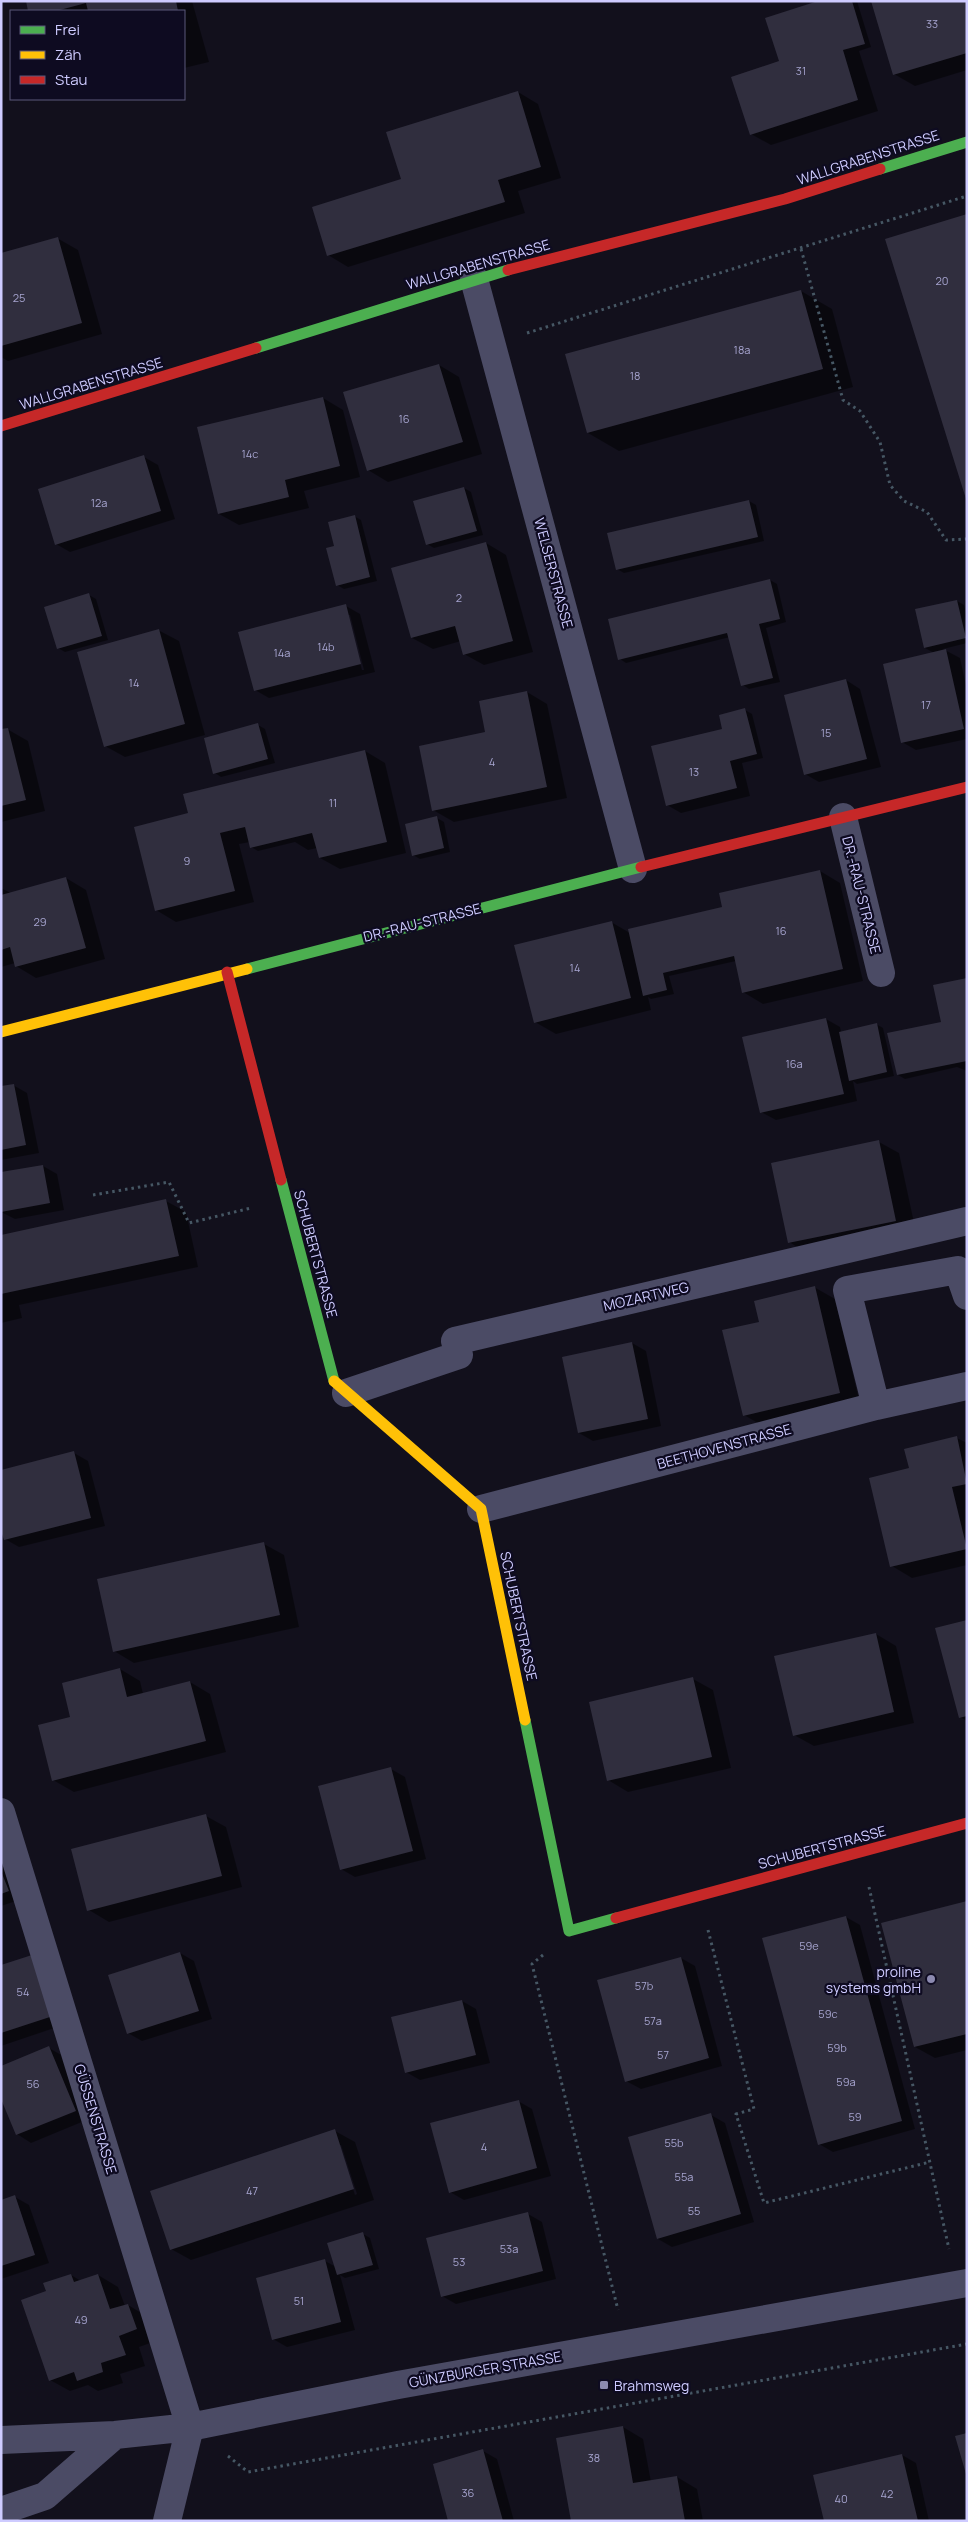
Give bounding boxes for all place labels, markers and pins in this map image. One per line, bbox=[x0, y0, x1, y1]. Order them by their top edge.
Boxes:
place label: proline systems gmbH bbox=[826, 1962, 921, 1997]
marker: proline systems gmbH bbox=[925, 1973, 937, 1985]
place label: Brahmsweg bbox=[614, 2376, 689, 2395]
marker: Brahmsweg bbox=[598, 2379, 610, 2391]

